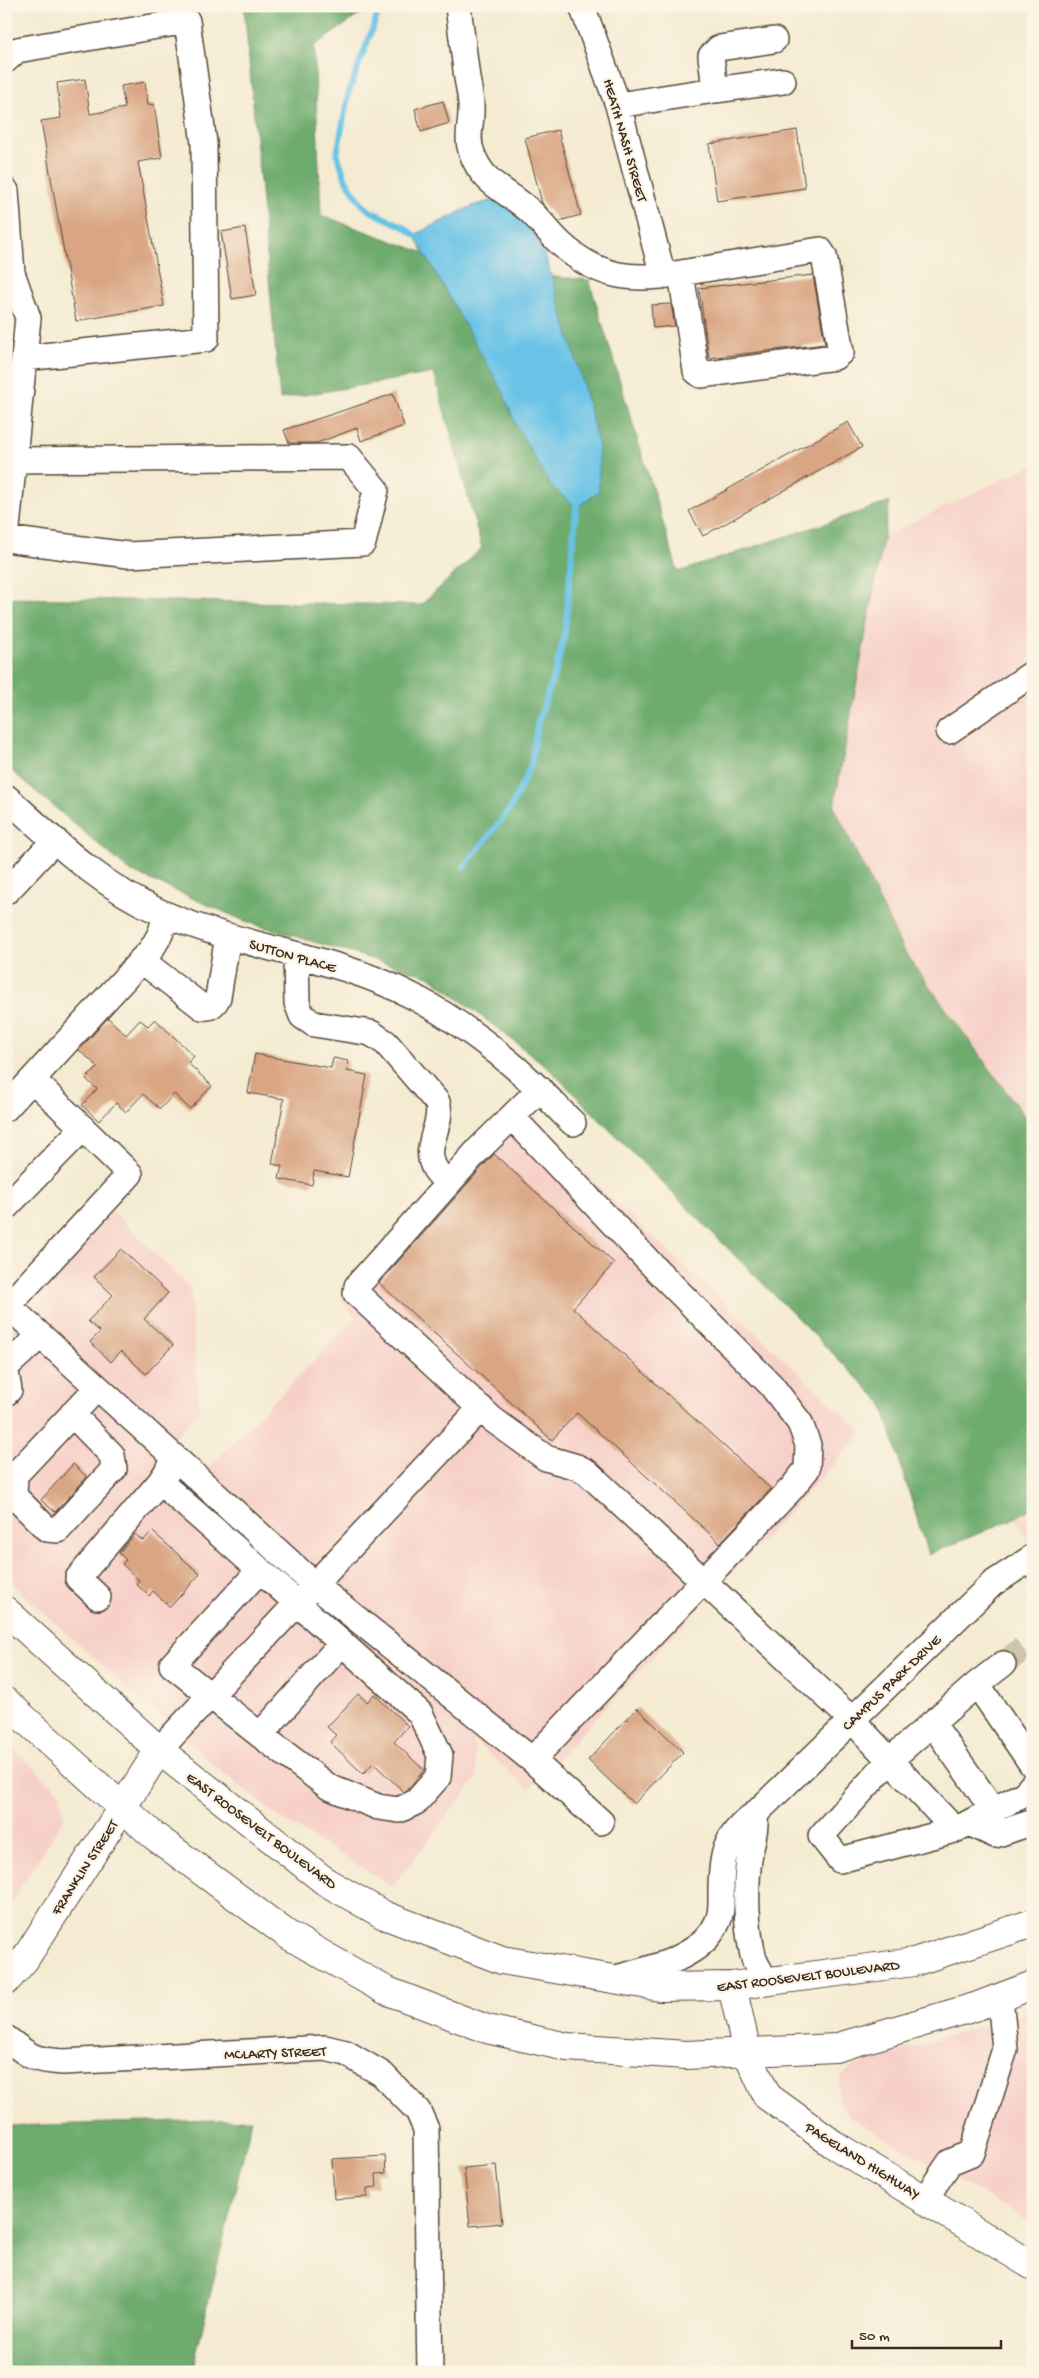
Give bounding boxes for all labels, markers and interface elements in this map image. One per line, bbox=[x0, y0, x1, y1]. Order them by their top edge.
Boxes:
street label: HEATH NASH STREET bbox=[598, 77, 651, 205]
street label: SUTTON PLACE bbox=[247, 936, 339, 978]
street label: CAMPUS PARK DRIVE bbox=[839, 1631, 946, 1735]
street label: EAST ROOSEVELT BOULEVARD bbox=[182, 1769, 340, 1894]
street label: FRANKLIN STREET bbox=[48, 1816, 124, 1920]
street label: EAST ROOSEVELT BOULEVARD bbox=[716, 1957, 901, 1997]
street label: MCLARTY STREET bbox=[224, 2043, 328, 2065]
street label: PAGELAND HIGHWAY bbox=[800, 2119, 923, 2204]
scale bar bbox=[852, 2318, 1000, 2350]
text: 50 m bbox=[859, 2328, 890, 2346]

